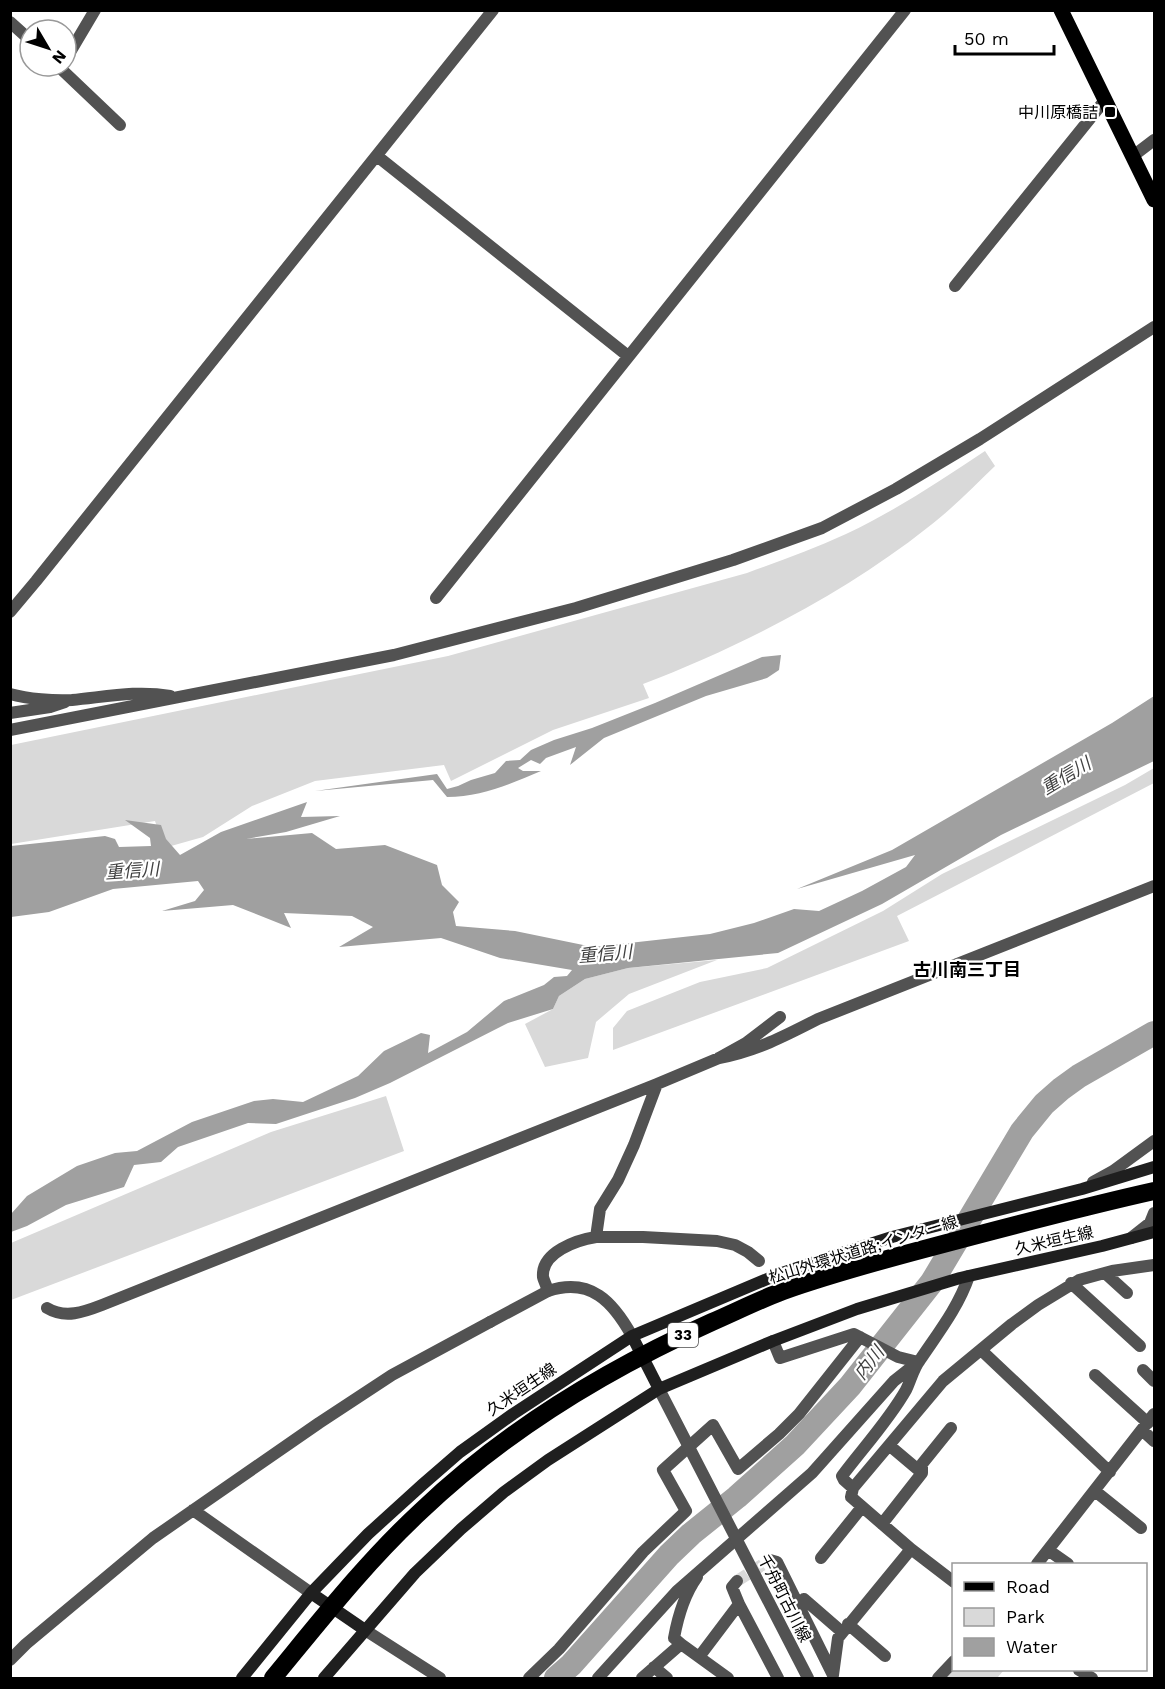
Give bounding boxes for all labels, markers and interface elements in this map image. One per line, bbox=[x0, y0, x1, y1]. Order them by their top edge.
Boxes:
north arrow bbox=[18, 18, 78, 78]
scale bar bbox=[955, 18, 1054, 56]
text: 50 m bbox=[964, 28, 1009, 49]
text: N bbox=[48, 47, 70, 68]
place label: 中川原橋詰 bbox=[1018, 103, 1098, 122]
marker: 中川原橋詰 bbox=[1103, 105, 1117, 119]
water label: 重信川 bbox=[1037, 752, 1096, 798]
water label: 重信川 bbox=[104, 858, 162, 883]
water label: 重信川 bbox=[577, 941, 635, 966]
district label: 古川南三丁目 bbox=[913, 959, 1021, 980]
street label: 松山外環状道路;インター線 bbox=[766, 1212, 960, 1287]
street label: 久米垣生線 bbox=[1013, 1222, 1095, 1259]
road number: 33 bbox=[668, 1323, 698, 1347]
water label: 内川 bbox=[849, 1340, 889, 1383]
street label: 久米垣生線 bbox=[483, 1359, 560, 1420]
street label: 千舟町古川線 bbox=[754, 1551, 815, 1645]
legend bbox=[952, 1563, 1147, 1671]
text: Road bbox=[1006, 1576, 1050, 1597]
text: Park bbox=[1006, 1606, 1045, 1627]
text: Water bbox=[1006, 1636, 1058, 1657]

